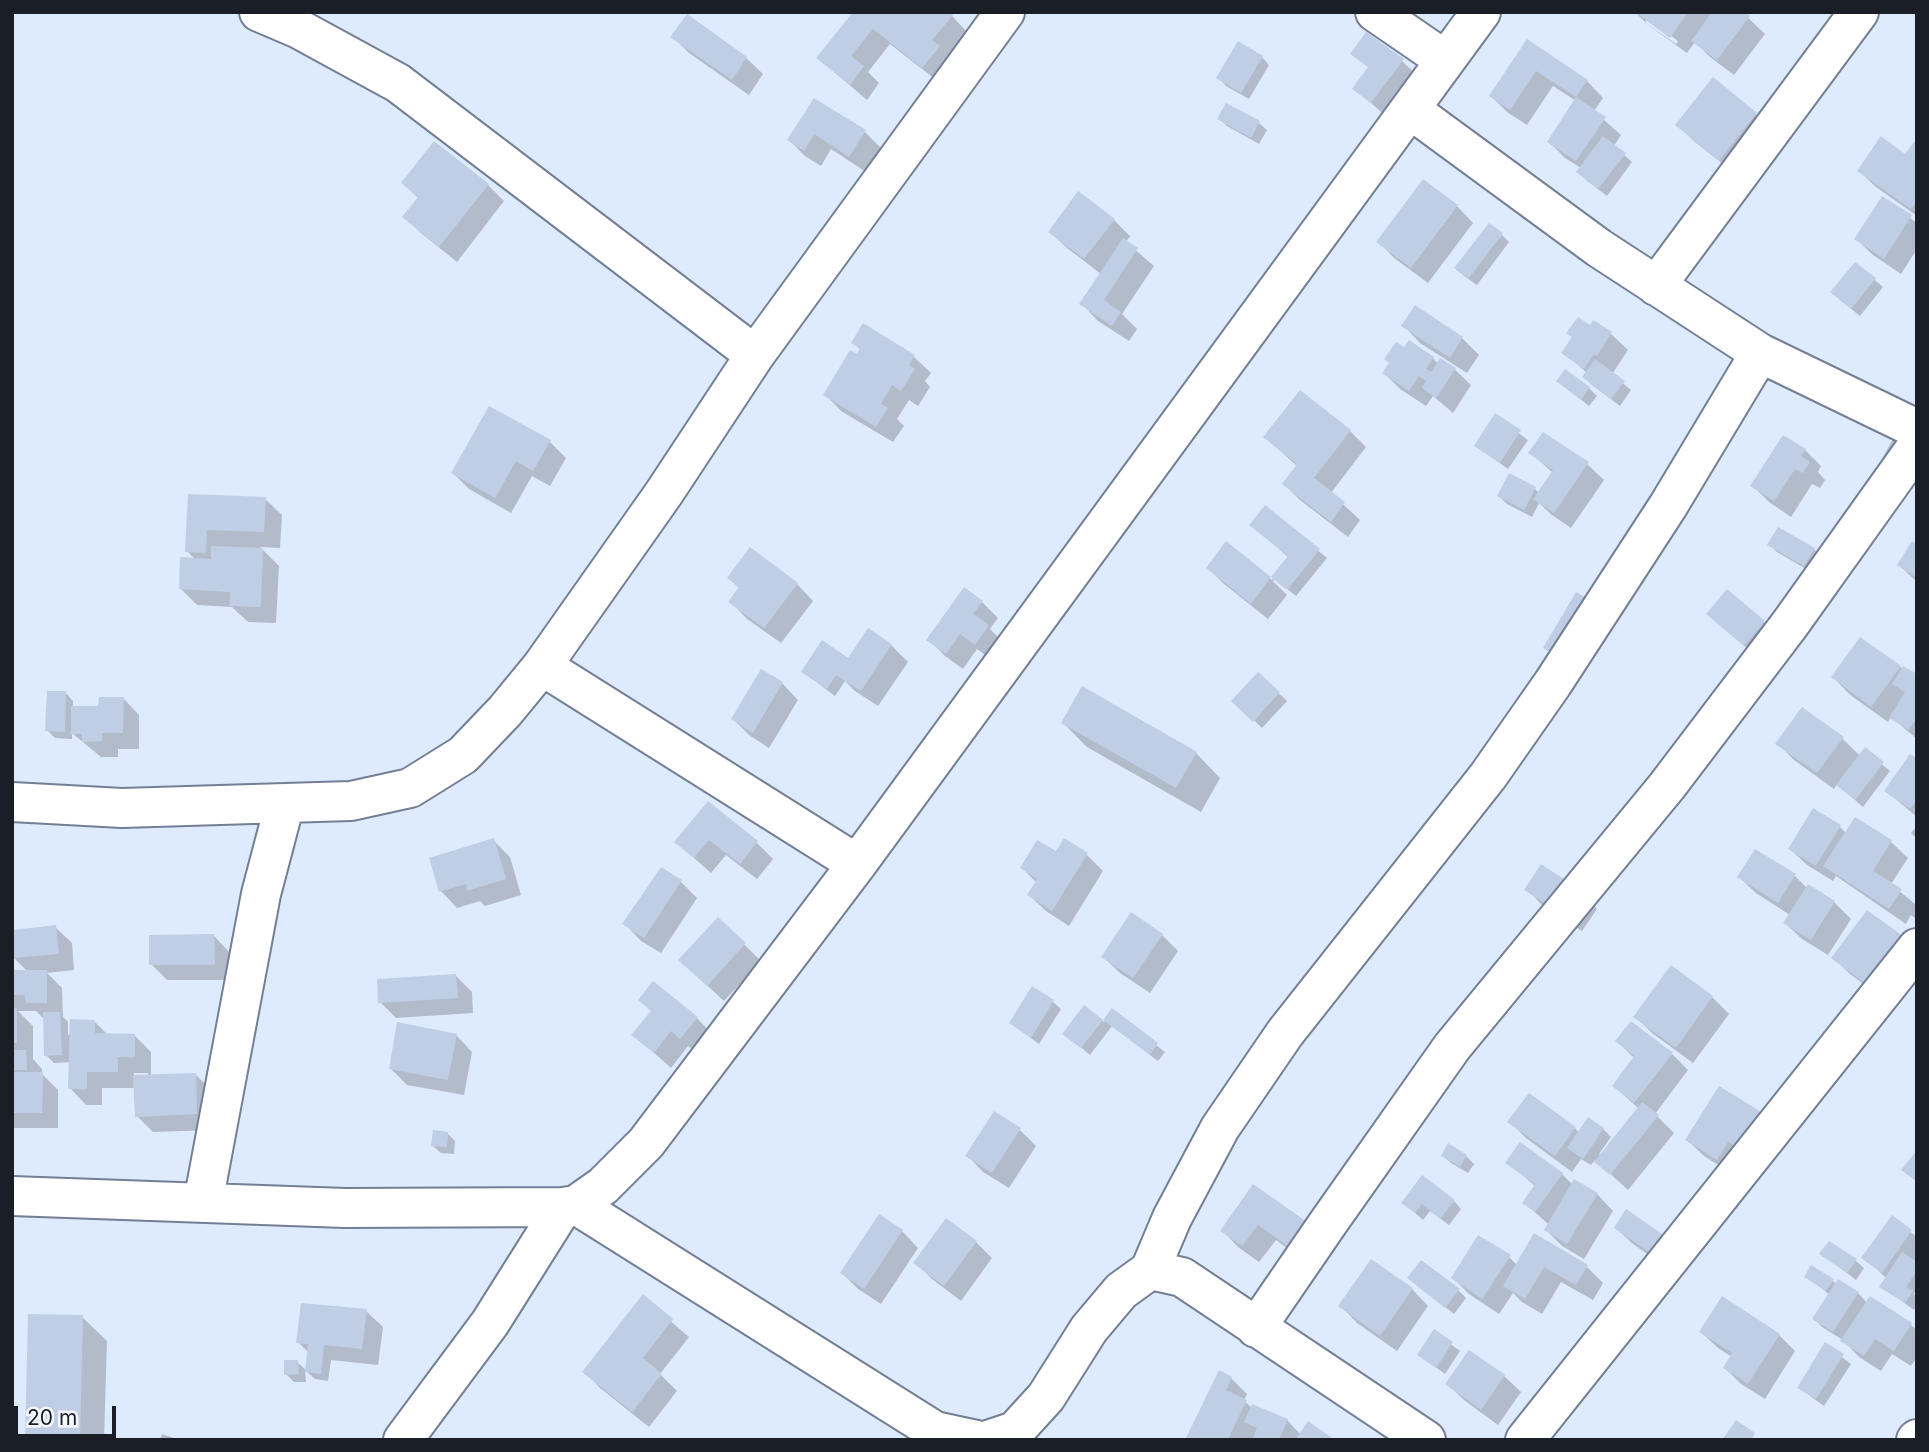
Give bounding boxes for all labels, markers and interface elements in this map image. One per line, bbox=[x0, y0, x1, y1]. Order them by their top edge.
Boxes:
scale bar bbox=[18, 1392, 119, 1436]
text: 20 m bbox=[27, 1405, 77, 1430]

